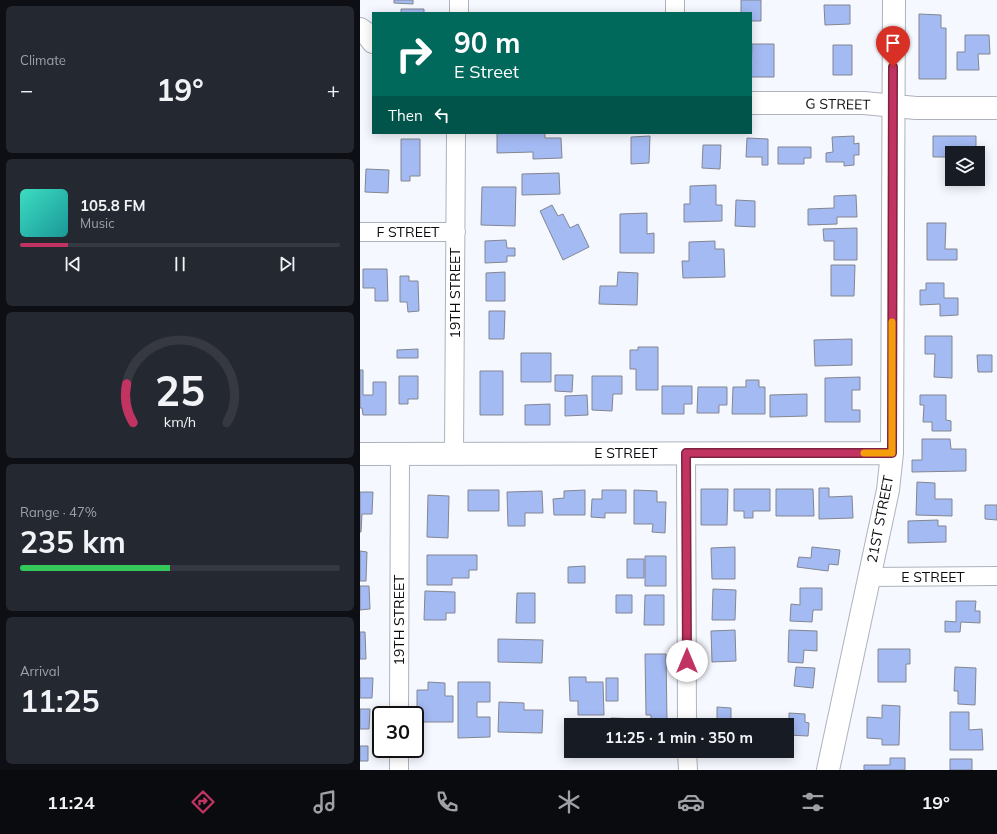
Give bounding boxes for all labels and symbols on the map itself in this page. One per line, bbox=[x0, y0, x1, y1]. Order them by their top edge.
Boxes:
pin bbox=[876, 26, 910, 67]
street label: G STREET bbox=[805, 94, 871, 114]
street label: F STREET bbox=[377, 223, 440, 241]
street label: 19TH STREET bbox=[446, 247, 464, 339]
street label: E STREET bbox=[594, 444, 658, 462]
street label: 21ST STREET bbox=[863, 473, 897, 564]
street label: E STREET bbox=[901, 568, 965, 586]
street label: 19TH STREET bbox=[390, 574, 408, 666]
position arrow bbox=[666, 640, 708, 682]
speed limit sign: 30 bbox=[372, 706, 424, 758]

